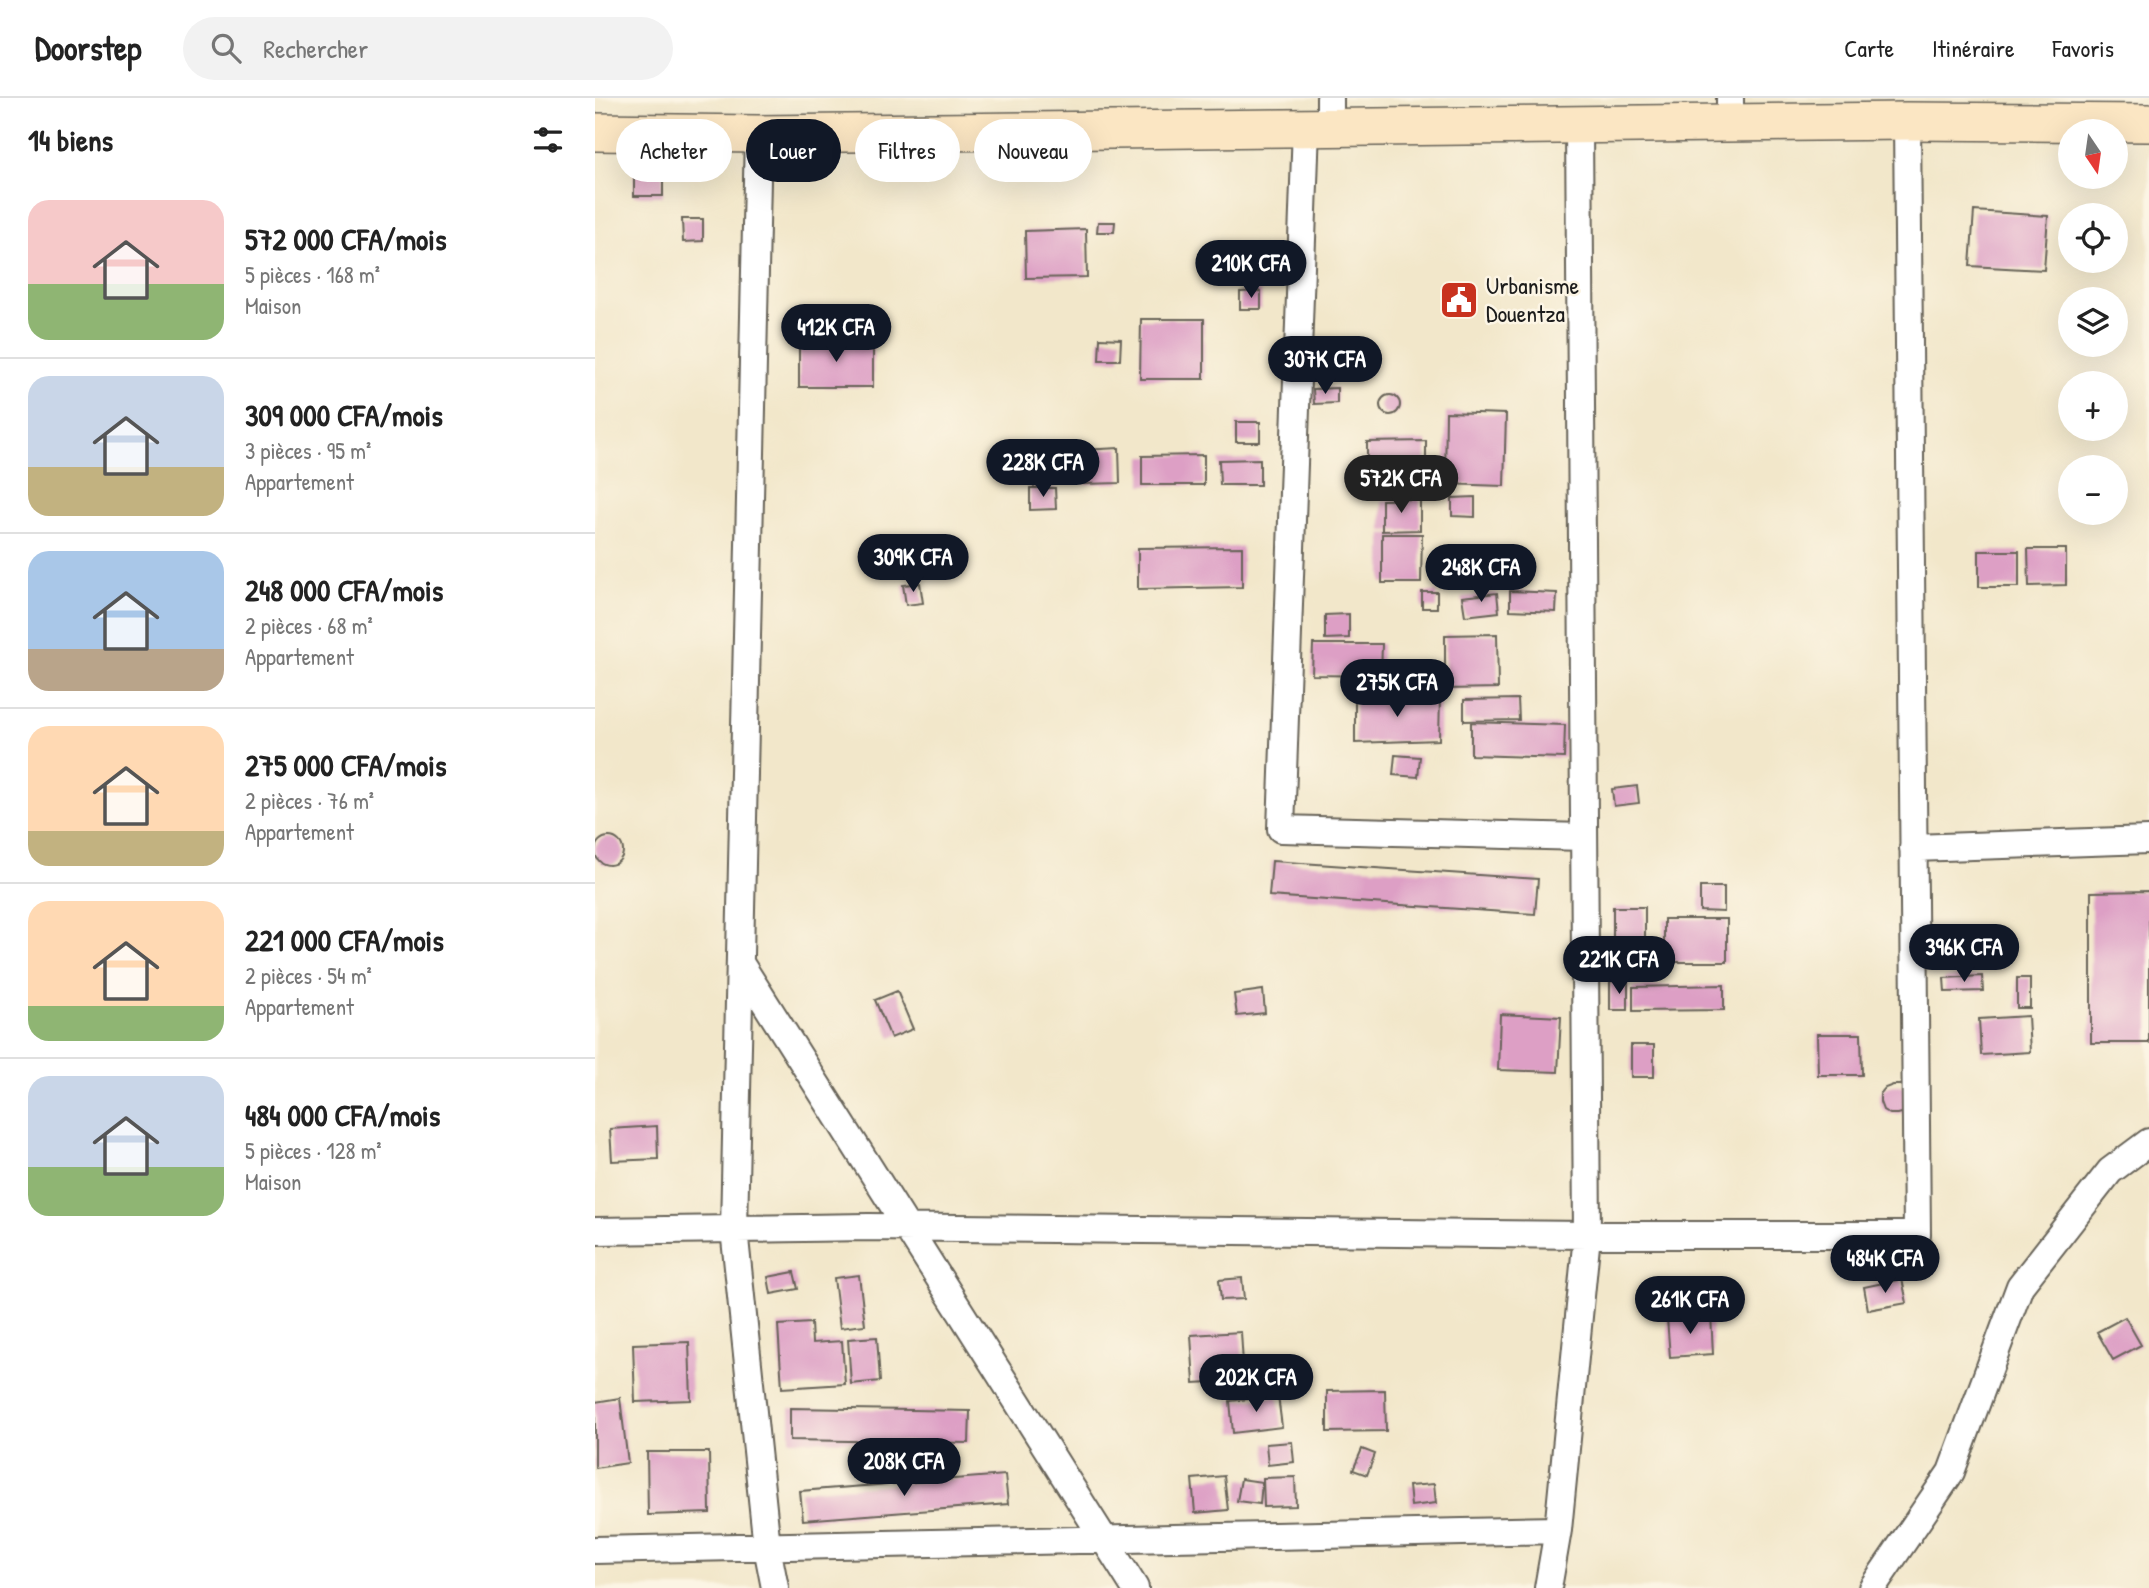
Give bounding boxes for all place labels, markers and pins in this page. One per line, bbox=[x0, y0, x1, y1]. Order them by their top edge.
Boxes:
pin: 210K CFA bbox=[1179, 240, 1323, 300]
place label: Urbanisme Douentza bbox=[1486, 269, 1580, 329]
public building icon: Urbanisme Douentza bbox=[1438, 279, 1480, 321]
pin: 412K CFA bbox=[764, 304, 908, 364]
pin: 307K CFA bbox=[1253, 336, 1397, 396]
pin: 228K CFA bbox=[971, 440, 1115, 499]
pin: 572K CFA bbox=[1329, 456, 1473, 515]
pin: 309K CFA bbox=[841, 534, 985, 594]
pin: 248K CFA bbox=[1409, 545, 1553, 604]
pin: 275K CFA bbox=[1325, 660, 1469, 719]
pin: 396K CFA bbox=[1892, 924, 2036, 984]
pin: 221K CFA bbox=[1547, 936, 1691, 996]
pin: 484K CFA bbox=[1813, 1236, 1957, 1295]
pin: 261K CFA bbox=[1618, 1276, 1762, 1336]
pin: 202K CFA bbox=[1184, 1354, 1328, 1414]
pin: 208K CFA bbox=[832, 1438, 976, 1498]

